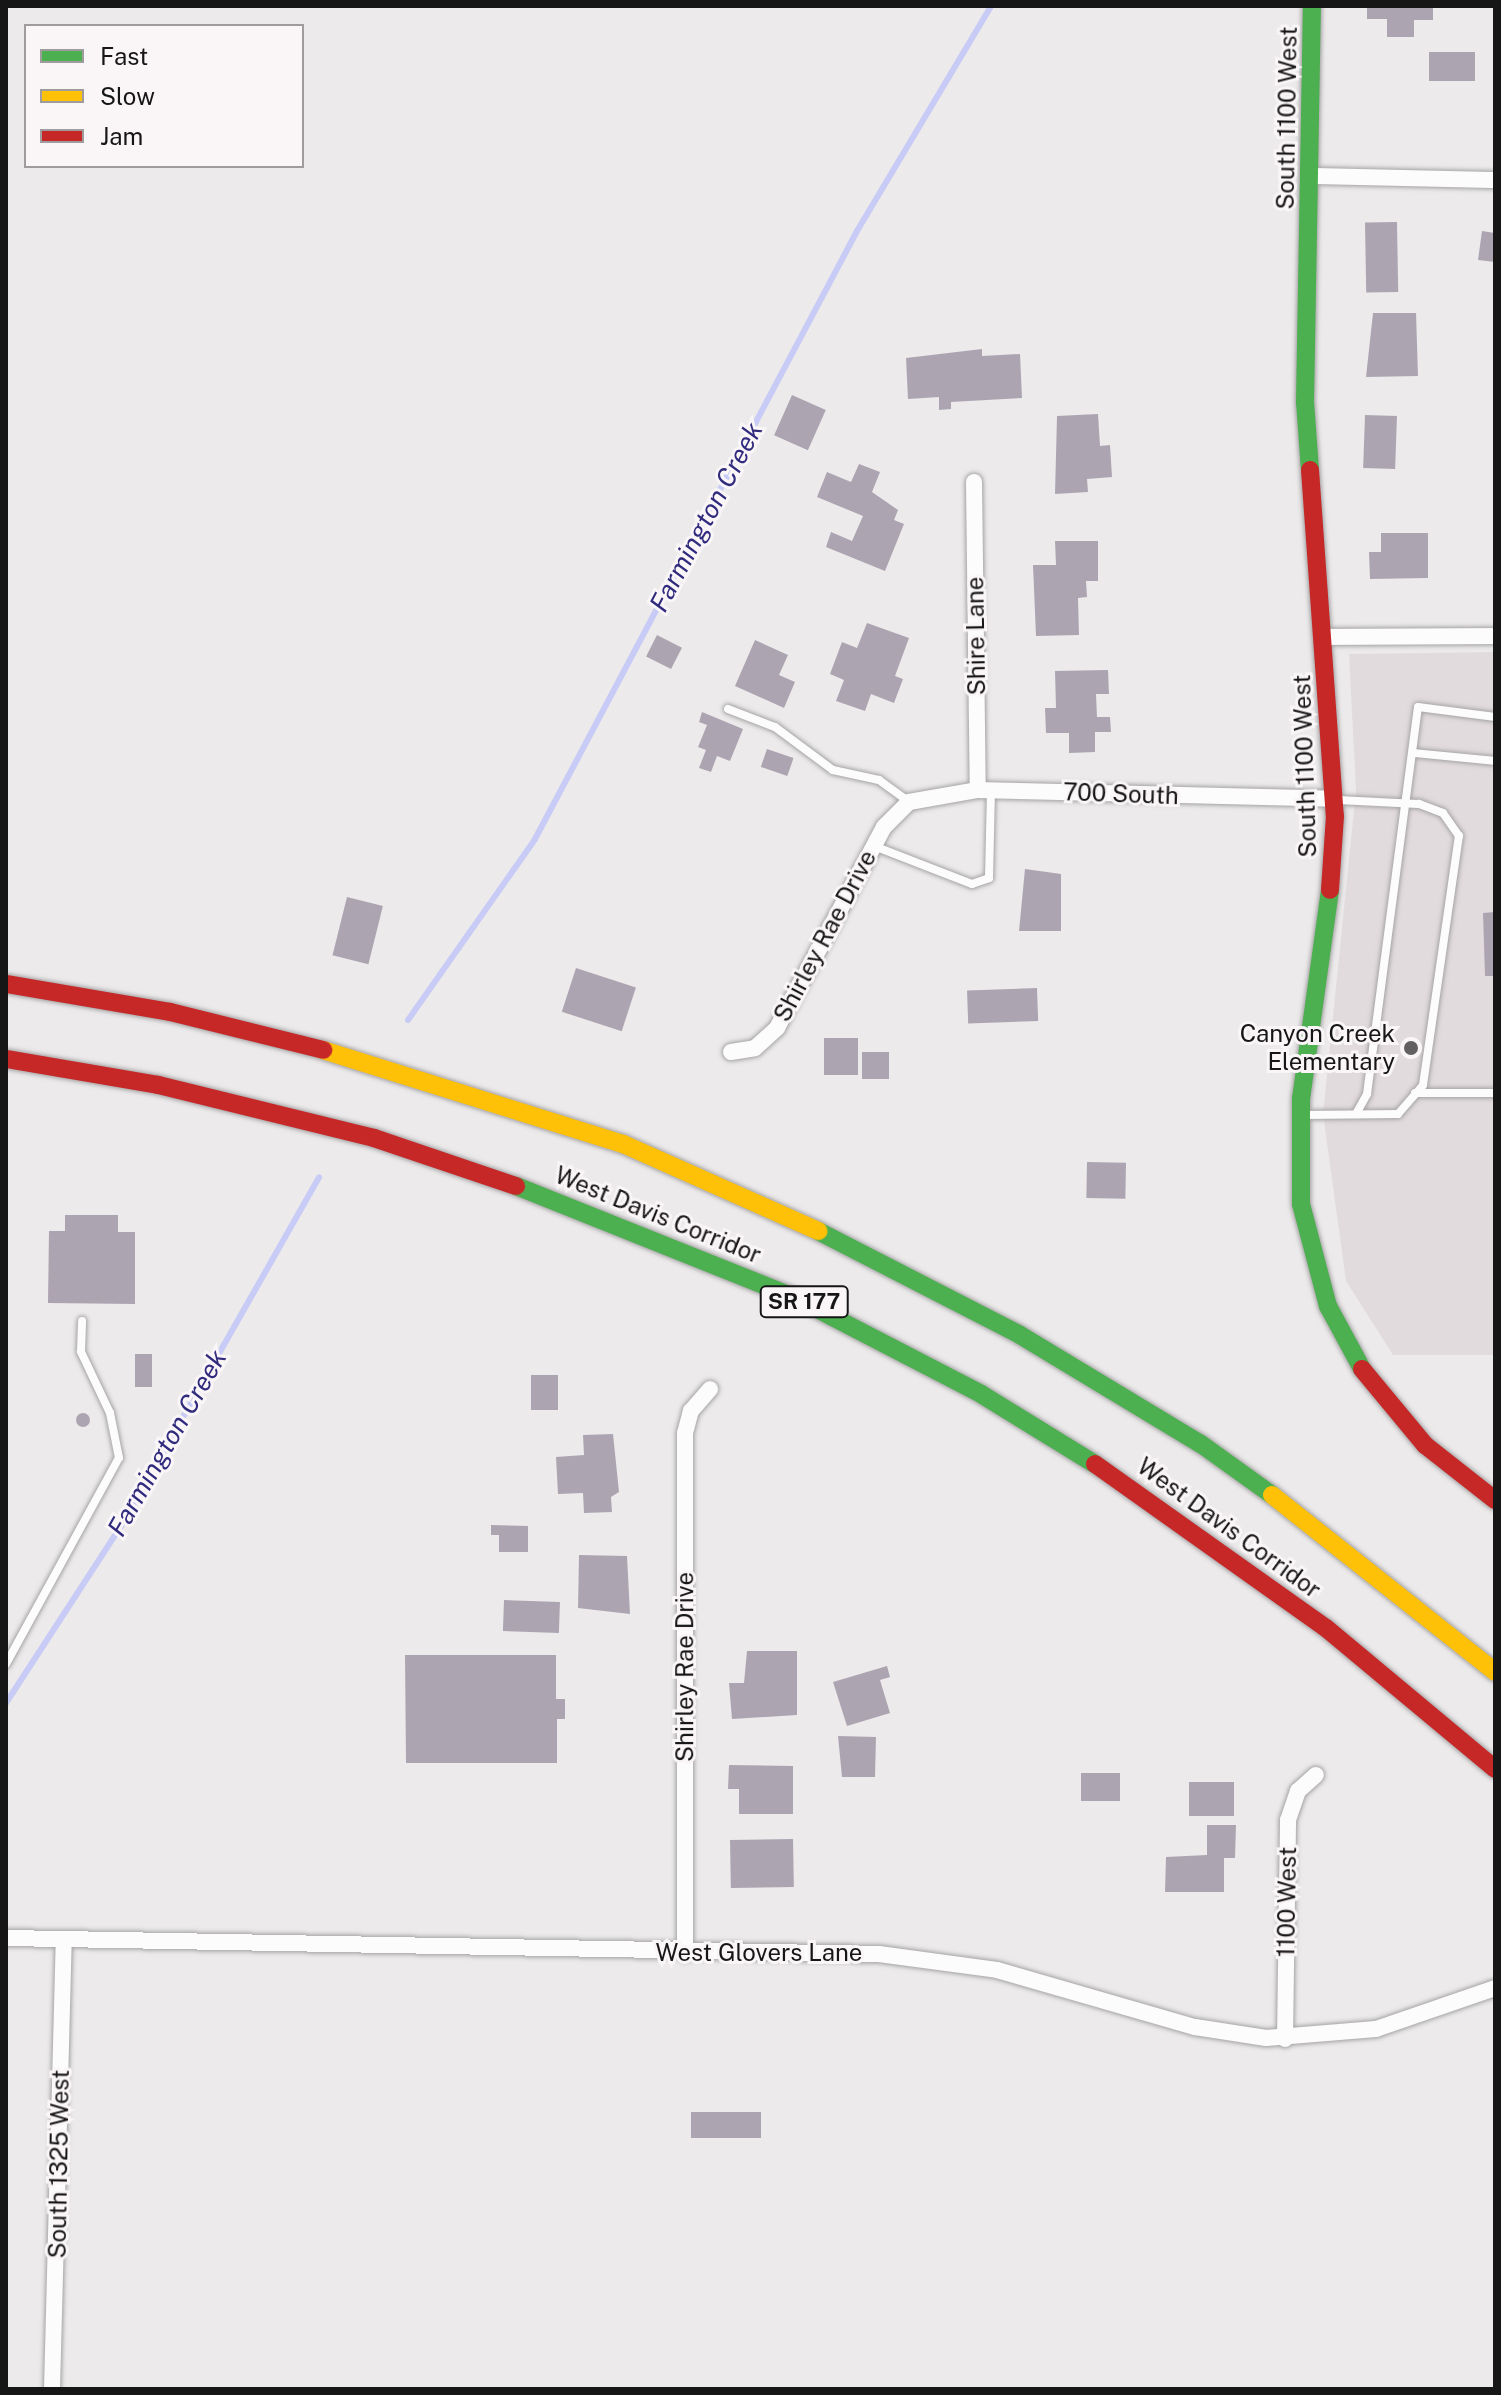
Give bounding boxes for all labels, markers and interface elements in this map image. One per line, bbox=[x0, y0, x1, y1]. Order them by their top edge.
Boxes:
legend bbox=[24, 24, 304, 168]
street label: South 1100 West bbox=[1271, 26, 1303, 210]
text: Fast bbox=[100, 42, 148, 70]
text: Slow bbox=[100, 82, 155, 110]
text: Jam bbox=[100, 122, 143, 150]
water label: Farmington Creek bbox=[643, 417, 769, 617]
street label: Shire Lane bbox=[961, 576, 991, 696]
street label: South 1100 West bbox=[1287, 674, 1323, 858]
street label: 700 South bbox=[1063, 778, 1179, 810]
street label: Shirley Rae Drive bbox=[768, 845, 882, 1027]
place label: Canyon Creek Elementary bbox=[1240, 1020, 1395, 1076]
marker: Canyon Creek Elementary bbox=[1402, 1039, 1420, 1057]
street label: West Davis Corridor bbox=[551, 1160, 765, 1270]
road number: SR 177 bbox=[758, 1284, 850, 1320]
water label: Farmington Creek bbox=[101, 1344, 233, 1542]
street label: West Davis Corridor bbox=[1132, 1452, 1326, 1604]
street label: Shirley Rae Drive bbox=[671, 1572, 699, 1762]
street label: 1100 West bbox=[1272, 1846, 1302, 1958]
street label: West Glovers Lane bbox=[656, 1939, 862, 1967]
street label: South 1325 West bbox=[43, 2069, 75, 2259]

